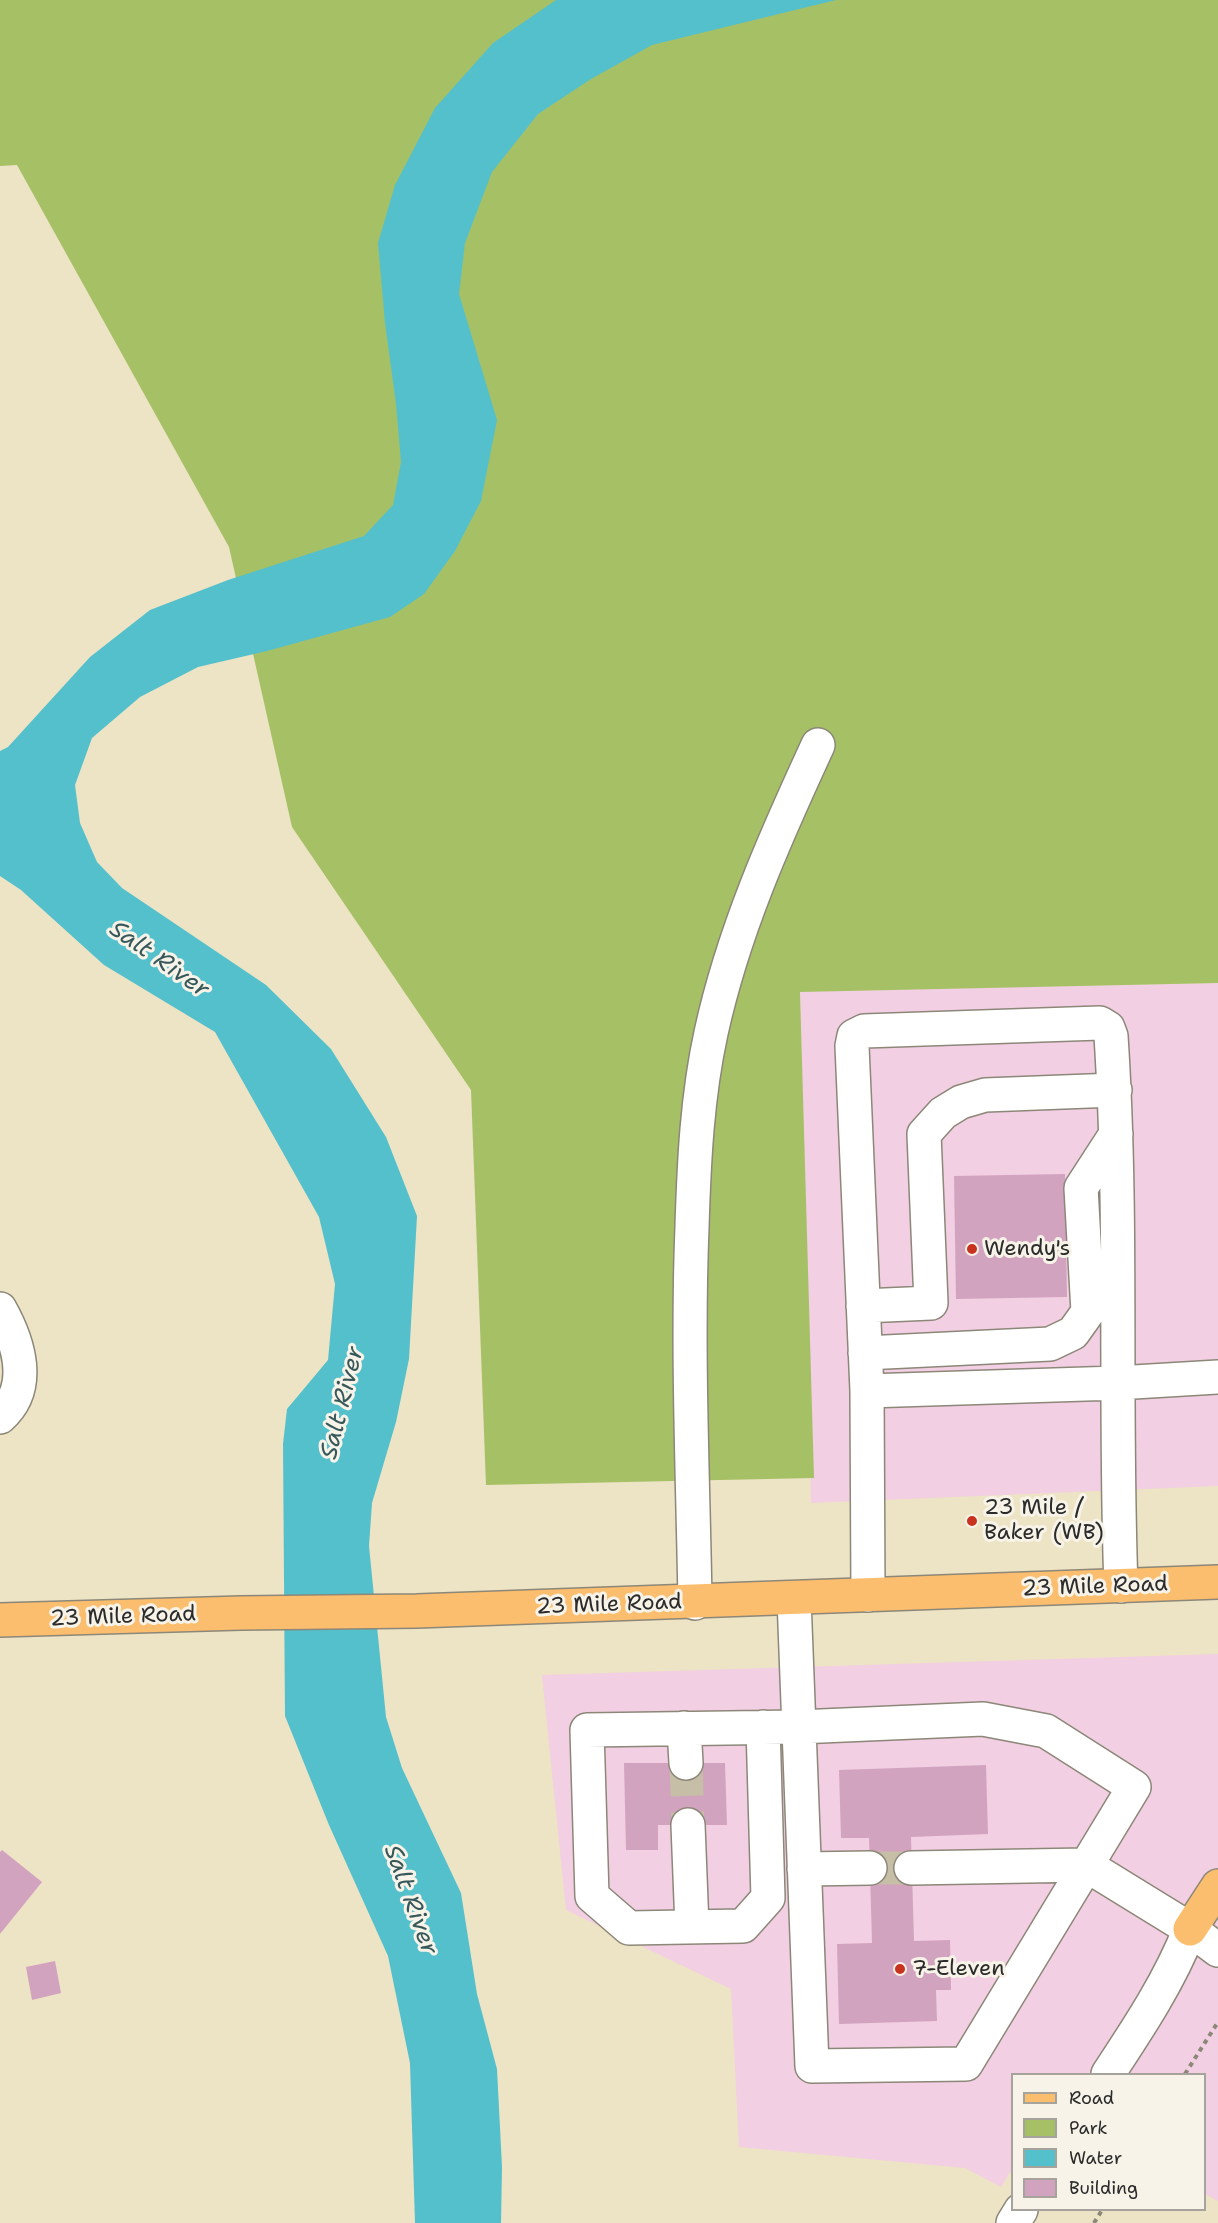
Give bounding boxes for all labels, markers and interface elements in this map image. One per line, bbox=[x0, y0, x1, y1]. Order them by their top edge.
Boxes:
water label: Salt River bbox=[104, 915, 214, 1005]
place label: Wendy's bbox=[984, 1236, 1071, 1262]
marker: Wendy's bbox=[965, 1242, 979, 1256]
water label: Salt River bbox=[315, 1344, 371, 1462]
place label: 23 Mile / Baker (WB) bbox=[984, 1495, 1104, 1546]
marker: 23 Mile / Baker (WB) bbox=[965, 1514, 979, 1528]
street label: 23 Mile Road bbox=[1022, 1571, 1168, 1603]
street label: 23 Mile Road bbox=[536, 1589, 682, 1621]
street label: 23 Mile Road bbox=[50, 1601, 196, 1633]
water label: Salt River bbox=[377, 1841, 443, 1959]
place label: 7-Eleven bbox=[912, 1956, 1005, 1982]
marker: 7-Eleven bbox=[893, 1962, 907, 1976]
legend bbox=[1011, 2073, 1206, 2211]
text: Road bbox=[1069, 2086, 1114, 2110]
text: Park bbox=[1069, 2116, 1108, 2140]
text: Water bbox=[1069, 2146, 1122, 2170]
text: Building bbox=[1069, 2176, 1138, 2200]

